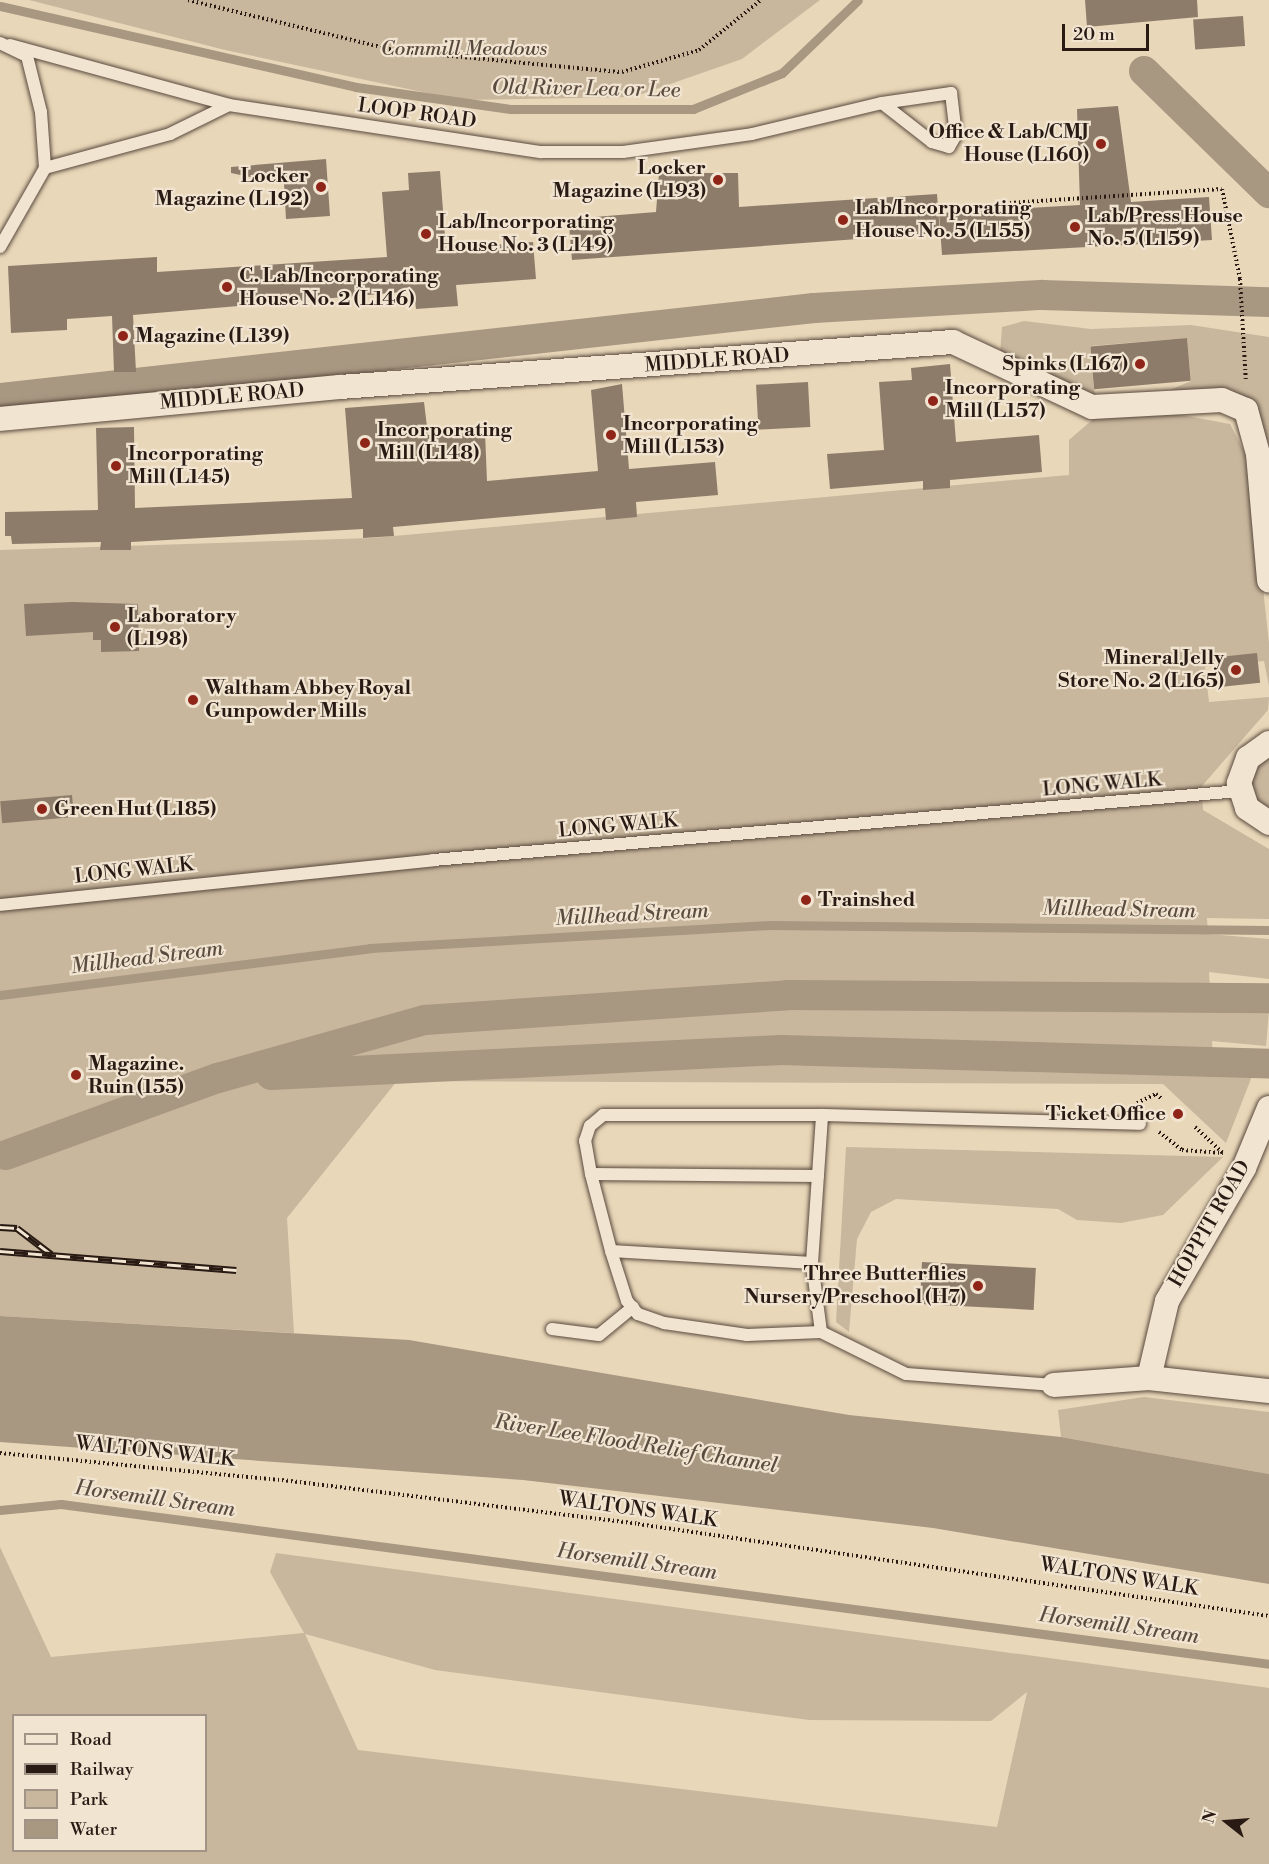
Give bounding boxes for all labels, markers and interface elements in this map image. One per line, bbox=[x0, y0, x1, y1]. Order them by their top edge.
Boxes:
scale bar bbox=[1065, 12, 1152, 50]
text: 20 m bbox=[1073, 23, 1115, 46]
park label: Cornmill Meadows bbox=[381, 37, 547, 61]
water label: Old River Lea or Lee bbox=[492, 75, 680, 103]
street label: LOOP ROAD bbox=[356, 94, 478, 134]
place label: Office & Lab/CMJ House (L160) bbox=[928, 120, 1089, 167]
marker: Office & Lab/CMJ House (L160) bbox=[1094, 137, 1108, 151]
place label: Locker Magazine (L193) bbox=[552, 156, 706, 203]
place label: Locker Magazine (L192) bbox=[155, 164, 309, 211]
marker: Locker Magazine (L193) bbox=[711, 173, 725, 187]
marker: Locker Magazine (L192) bbox=[314, 180, 328, 194]
place label: Lab/Incorporating House No. 5 (L155) bbox=[855, 196, 1031, 243]
place label: Lab/Press House No. 5 (L159) bbox=[1087, 204, 1243, 251]
place label: Lab/Incorporating House No. 3 (L149) bbox=[438, 210, 614, 257]
marker: Lab/Incorporating House No. 5 (L155) bbox=[836, 213, 850, 227]
marker: Lab/Press House No. 5 (L159) bbox=[1068, 220, 1082, 234]
marker: Lab/Incorporating House No. 3 (L149) bbox=[419, 227, 433, 241]
place label: C. Lab/Incorporating House No. 2 (L146) bbox=[239, 264, 438, 311]
marker: C. Lab/Incorporating House No. 2 (L146) bbox=[220, 280, 234, 294]
place label: Magazine (L139) bbox=[135, 324, 289, 348]
marker: Magazine (L139) bbox=[116, 329, 130, 343]
street label: MIDDLE ROAD bbox=[644, 344, 790, 378]
place label: Spinks (L167) bbox=[1002, 352, 1128, 376]
marker: Spinks (L167) bbox=[1133, 357, 1147, 371]
place label: Incorporating Mill (L157) bbox=[945, 377, 1080, 424]
street label: MIDDLE ROAD bbox=[159, 379, 305, 415]
marker: Incorporating Mill (L157) bbox=[926, 394, 940, 408]
place label: Incorporating Mill (L153) bbox=[623, 412, 758, 459]
place label: Incorporating Mill (L148) bbox=[377, 419, 512, 466]
marker: Incorporating Mill (L153) bbox=[604, 428, 618, 442]
marker: Incorporating Mill (L148) bbox=[358, 436, 372, 450]
place label: Incorporating Mill (L145) bbox=[128, 442, 263, 489]
marker: Incorporating Mill (L145) bbox=[109, 459, 123, 473]
place label: Laboratory (L198) bbox=[127, 604, 236, 651]
marker: Laboratory (L198) bbox=[108, 620, 122, 634]
place label: Mineral Jelly Store No. 2 (L165) bbox=[1058, 646, 1224, 693]
marker: Mineral Jelly Store No. 2 (L165) bbox=[1229, 663, 1243, 677]
place label: Waltham Abbey Royal Gunpowder Mills bbox=[205, 676, 411, 723]
marker: Waltham Abbey Royal Gunpowder Mills bbox=[186, 693, 200, 707]
street label: LONG WALK bbox=[1041, 768, 1163, 802]
place label: Green Hut (L185) bbox=[54, 797, 216, 821]
marker: Green Hut (L185) bbox=[35, 802, 49, 816]
street label: LONG WALK bbox=[557, 809, 679, 843]
street label: LONG WALK bbox=[73, 853, 195, 889]
place label: Trainshed bbox=[818, 888, 915, 912]
marker: Trainshed bbox=[799, 893, 813, 907]
water label: Millhead Stream bbox=[1042, 896, 1196, 924]
water label: Millhead Stream bbox=[555, 898, 709, 932]
water label: Millhead Stream bbox=[69, 936, 225, 980]
place label: Magazine. Ruin (155) bbox=[88, 1052, 184, 1099]
marker: Magazine. Ruin (155) bbox=[69, 1068, 83, 1082]
place label: Ticket Office bbox=[1046, 1102, 1166, 1126]
marker: Ticket Office bbox=[1171, 1107, 1185, 1121]
street label: HOPPIT ROAD bbox=[1164, 1156, 1256, 1292]
place label: Three Butterflies Nursery/Preschool (H7) bbox=[744, 1262, 966, 1309]
marker: Three Butterflies Nursery/Preschool (H7) bbox=[971, 1279, 985, 1293]
water label: River Lee Flood Relief Channel bbox=[493, 1409, 779, 1479]
street label: WALTONS WALK bbox=[74, 1432, 236, 1472]
water label: Horsemill Stream bbox=[73, 1475, 237, 1523]
street label: WALTONS WALK bbox=[557, 1487, 719, 1533]
water label: Horsemill Stream bbox=[555, 1538, 719, 1586]
street label: WALTONS WALK bbox=[1038, 1553, 1200, 1601]
water label: Horsemill Stream bbox=[1037, 1602, 1201, 1650]
legend bbox=[12, 1714, 207, 1852]
text: Road bbox=[70, 1728, 112, 1751]
text: Railway bbox=[70, 1758, 133, 1781]
text: Park bbox=[70, 1788, 107, 1811]
north arrow bbox=[1197, 1792, 1257, 1852]
text: N bbox=[1198, 1808, 1221, 1826]
text: Water bbox=[70, 1818, 117, 1841]

